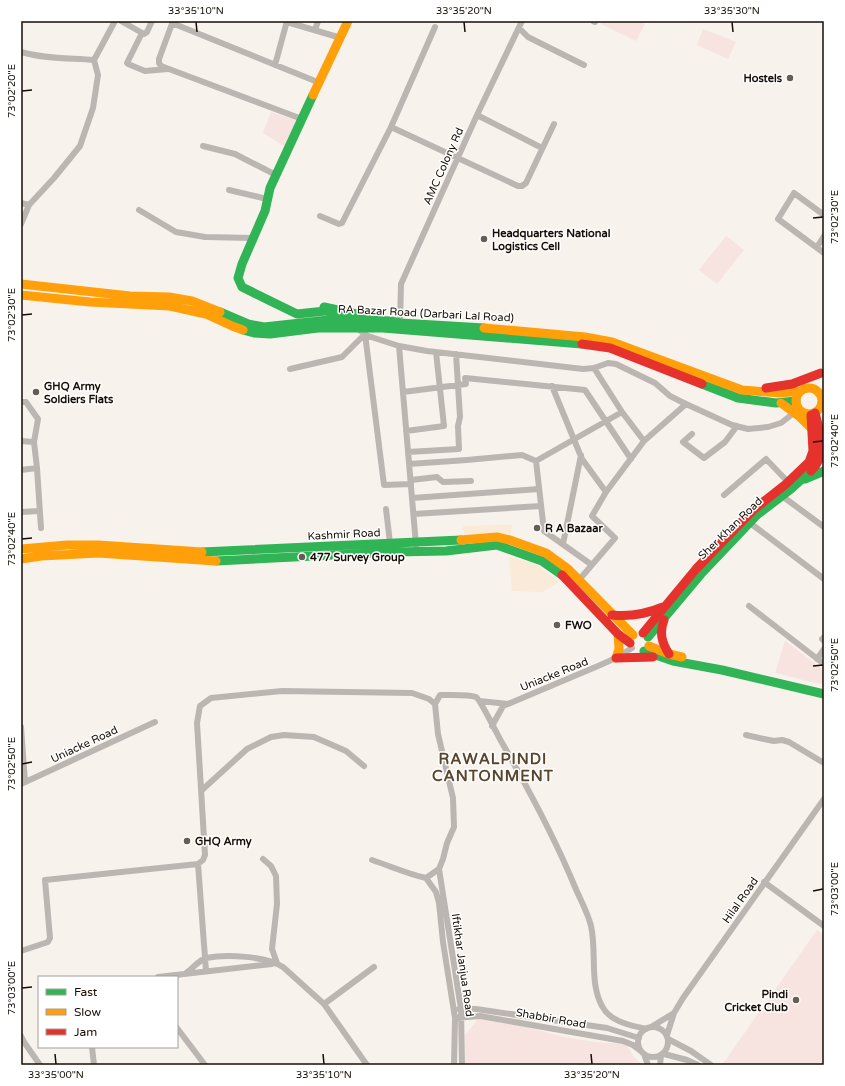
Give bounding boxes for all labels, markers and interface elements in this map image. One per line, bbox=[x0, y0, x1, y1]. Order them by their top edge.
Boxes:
text: 33°35'10"N bbox=[168, 5, 224, 17]
text: 33°35'20"N bbox=[436, 5, 492, 17]
text: 33°35'30"N bbox=[704, 5, 760, 17]
text: 73°02'20"E bbox=[6, 64, 18, 118]
place label: Hostels bbox=[744, 72, 783, 85]
marker: Hostels bbox=[785, 73, 795, 83]
street label: AMC Colony Rd bbox=[421, 126, 466, 207]
text: 73°02'30"E bbox=[829, 190, 841, 244]
place label: Headquarters National Logistics Cell bbox=[492, 227, 611, 254]
marker: Headquarters National Logistics Cell bbox=[479, 234, 489, 244]
text: 73°02'30"E bbox=[6, 288, 18, 342]
street label: RA Bazar Road (Darbari Lal Road) bbox=[338, 302, 514, 325]
place label: GHQ Army Soldiers Flats bbox=[44, 380, 114, 406]
marker: GHQ Army Soldiers Flats bbox=[31, 387, 41, 397]
text: 73°02'40"E bbox=[829, 414, 841, 468]
street label: Sher Khan Road bbox=[696, 494, 765, 562]
text: 73°02'40"E bbox=[6, 512, 18, 566]
place label: R A Bazaar bbox=[545, 522, 603, 535]
marker: R A Bazaar bbox=[532, 523, 542, 533]
street label: Kashmir Road bbox=[307, 526, 381, 543]
place label: 477 Survey Group bbox=[310, 551, 405, 565]
marker: 477 Survey Group bbox=[297, 552, 307, 562]
place label: FWO bbox=[565, 619, 592, 632]
marker: FWO bbox=[552, 620, 562, 630]
text: 73°02'50"E bbox=[829, 638, 841, 692]
street label: Uniacke Road bbox=[518, 655, 590, 694]
street label: Uniacke Road bbox=[49, 723, 120, 766]
text: 73°02'50"E bbox=[6, 737, 18, 791]
district label: RAWALPINDI CANTONMENT bbox=[432, 750, 554, 785]
place label: GHQ Army bbox=[195, 835, 252, 849]
marker: GHQ Army bbox=[182, 836, 192, 846]
text: 73°03'00"E bbox=[829, 862, 841, 916]
street label: Hilal Road bbox=[720, 875, 761, 926]
street label: Iftikhar Janjua Road bbox=[449, 913, 476, 1018]
text: 73°03'00"E bbox=[6, 961, 18, 1015]
legend bbox=[38, 976, 178, 1048]
text: Fast bbox=[74, 985, 98, 999]
place label: Pindi Cricket Club bbox=[724, 988, 788, 1014]
marker: Pindi Cricket Club bbox=[791, 995, 801, 1005]
text: Slow bbox=[74, 1005, 101, 1019]
street label: Shabbir Road bbox=[515, 1006, 587, 1031]
text: Jam bbox=[74, 1025, 97, 1039]
text: 33°35'00"N bbox=[28, 1069, 84, 1081]
text: 33°35'10"N bbox=[296, 1069, 352, 1081]
text: 33°35'20"N bbox=[564, 1069, 620, 1081]

